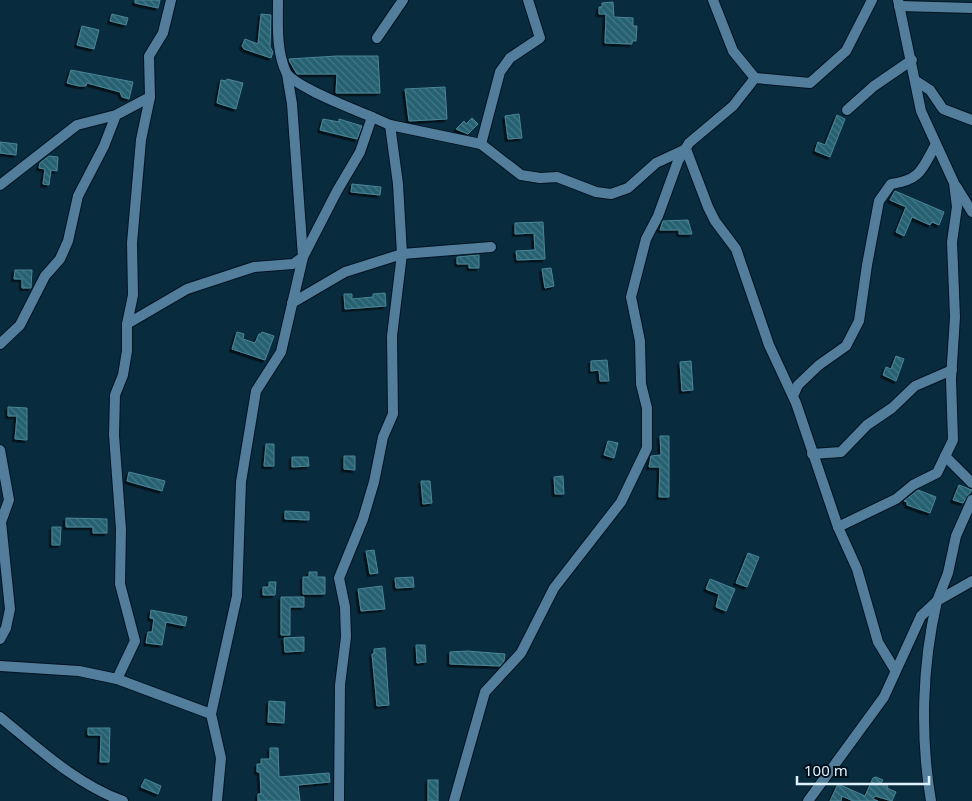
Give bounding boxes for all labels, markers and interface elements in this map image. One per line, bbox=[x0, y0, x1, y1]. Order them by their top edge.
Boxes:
scale bar bbox=[797, 754, 930, 786]
text: 100 m bbox=[804, 760, 848, 780]

